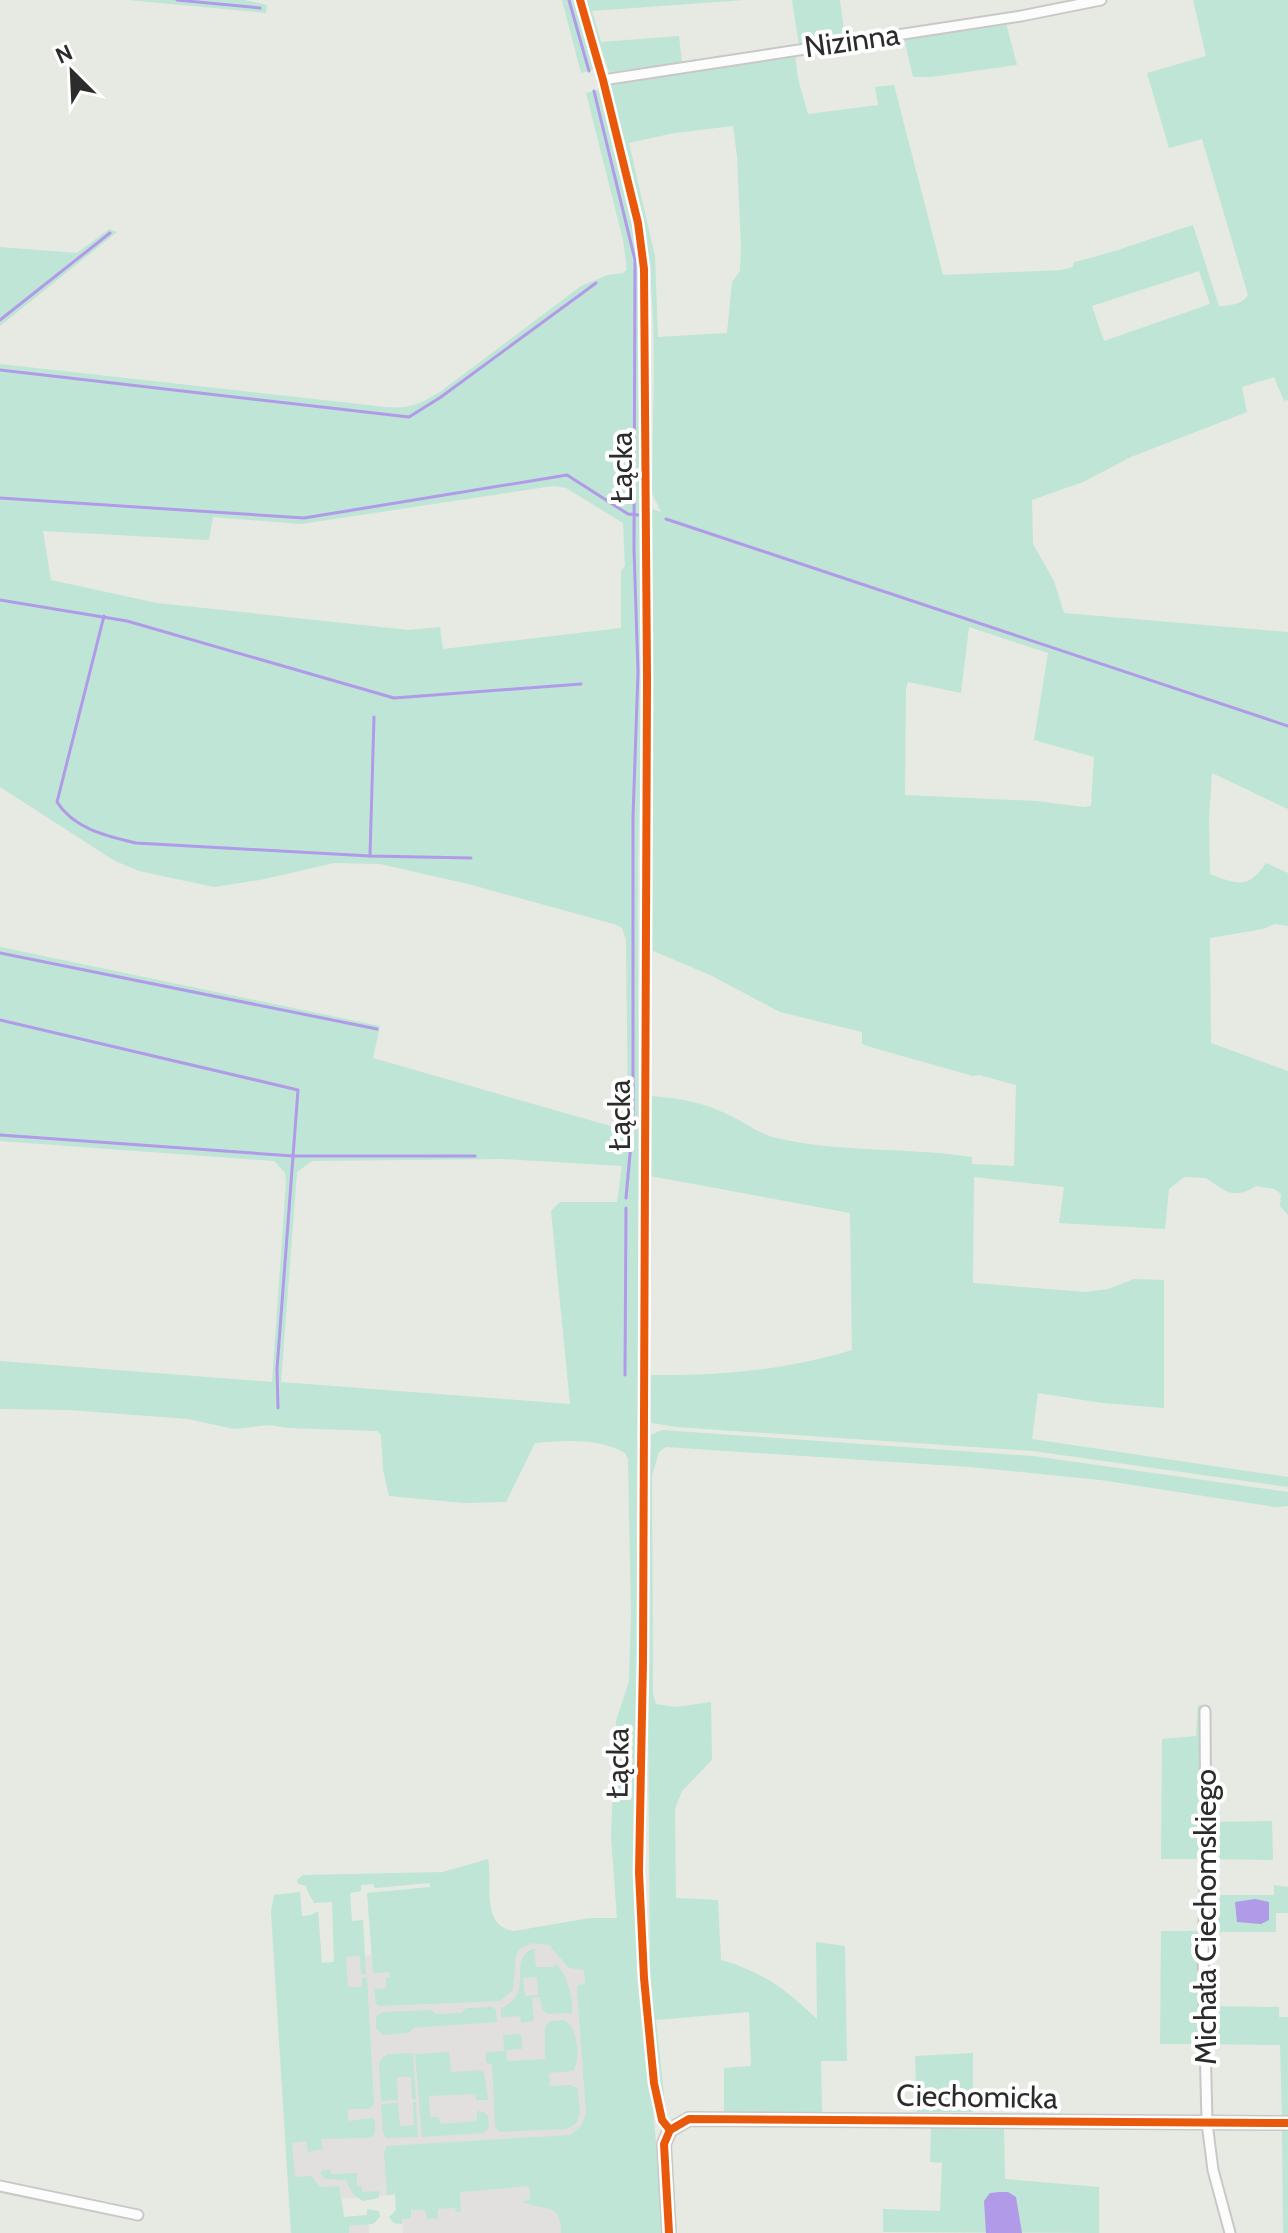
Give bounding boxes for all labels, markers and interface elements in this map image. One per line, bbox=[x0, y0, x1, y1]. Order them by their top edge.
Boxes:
street label: Nizinna bbox=[802, 15, 902, 65]
north arrow bbox=[32, 32, 112, 112]
text: N bbox=[51, 39, 77, 70]
street label: Łącka bbox=[603, 431, 640, 502]
street label: Łącka bbox=[601, 1079, 638, 1150]
street label: Łącka bbox=[598, 1727, 637, 1799]
street label: Michała Ciechomskiego bbox=[1187, 1769, 1224, 2065]
street label: Ciechomicka bbox=[896, 2077, 1059, 2116]

